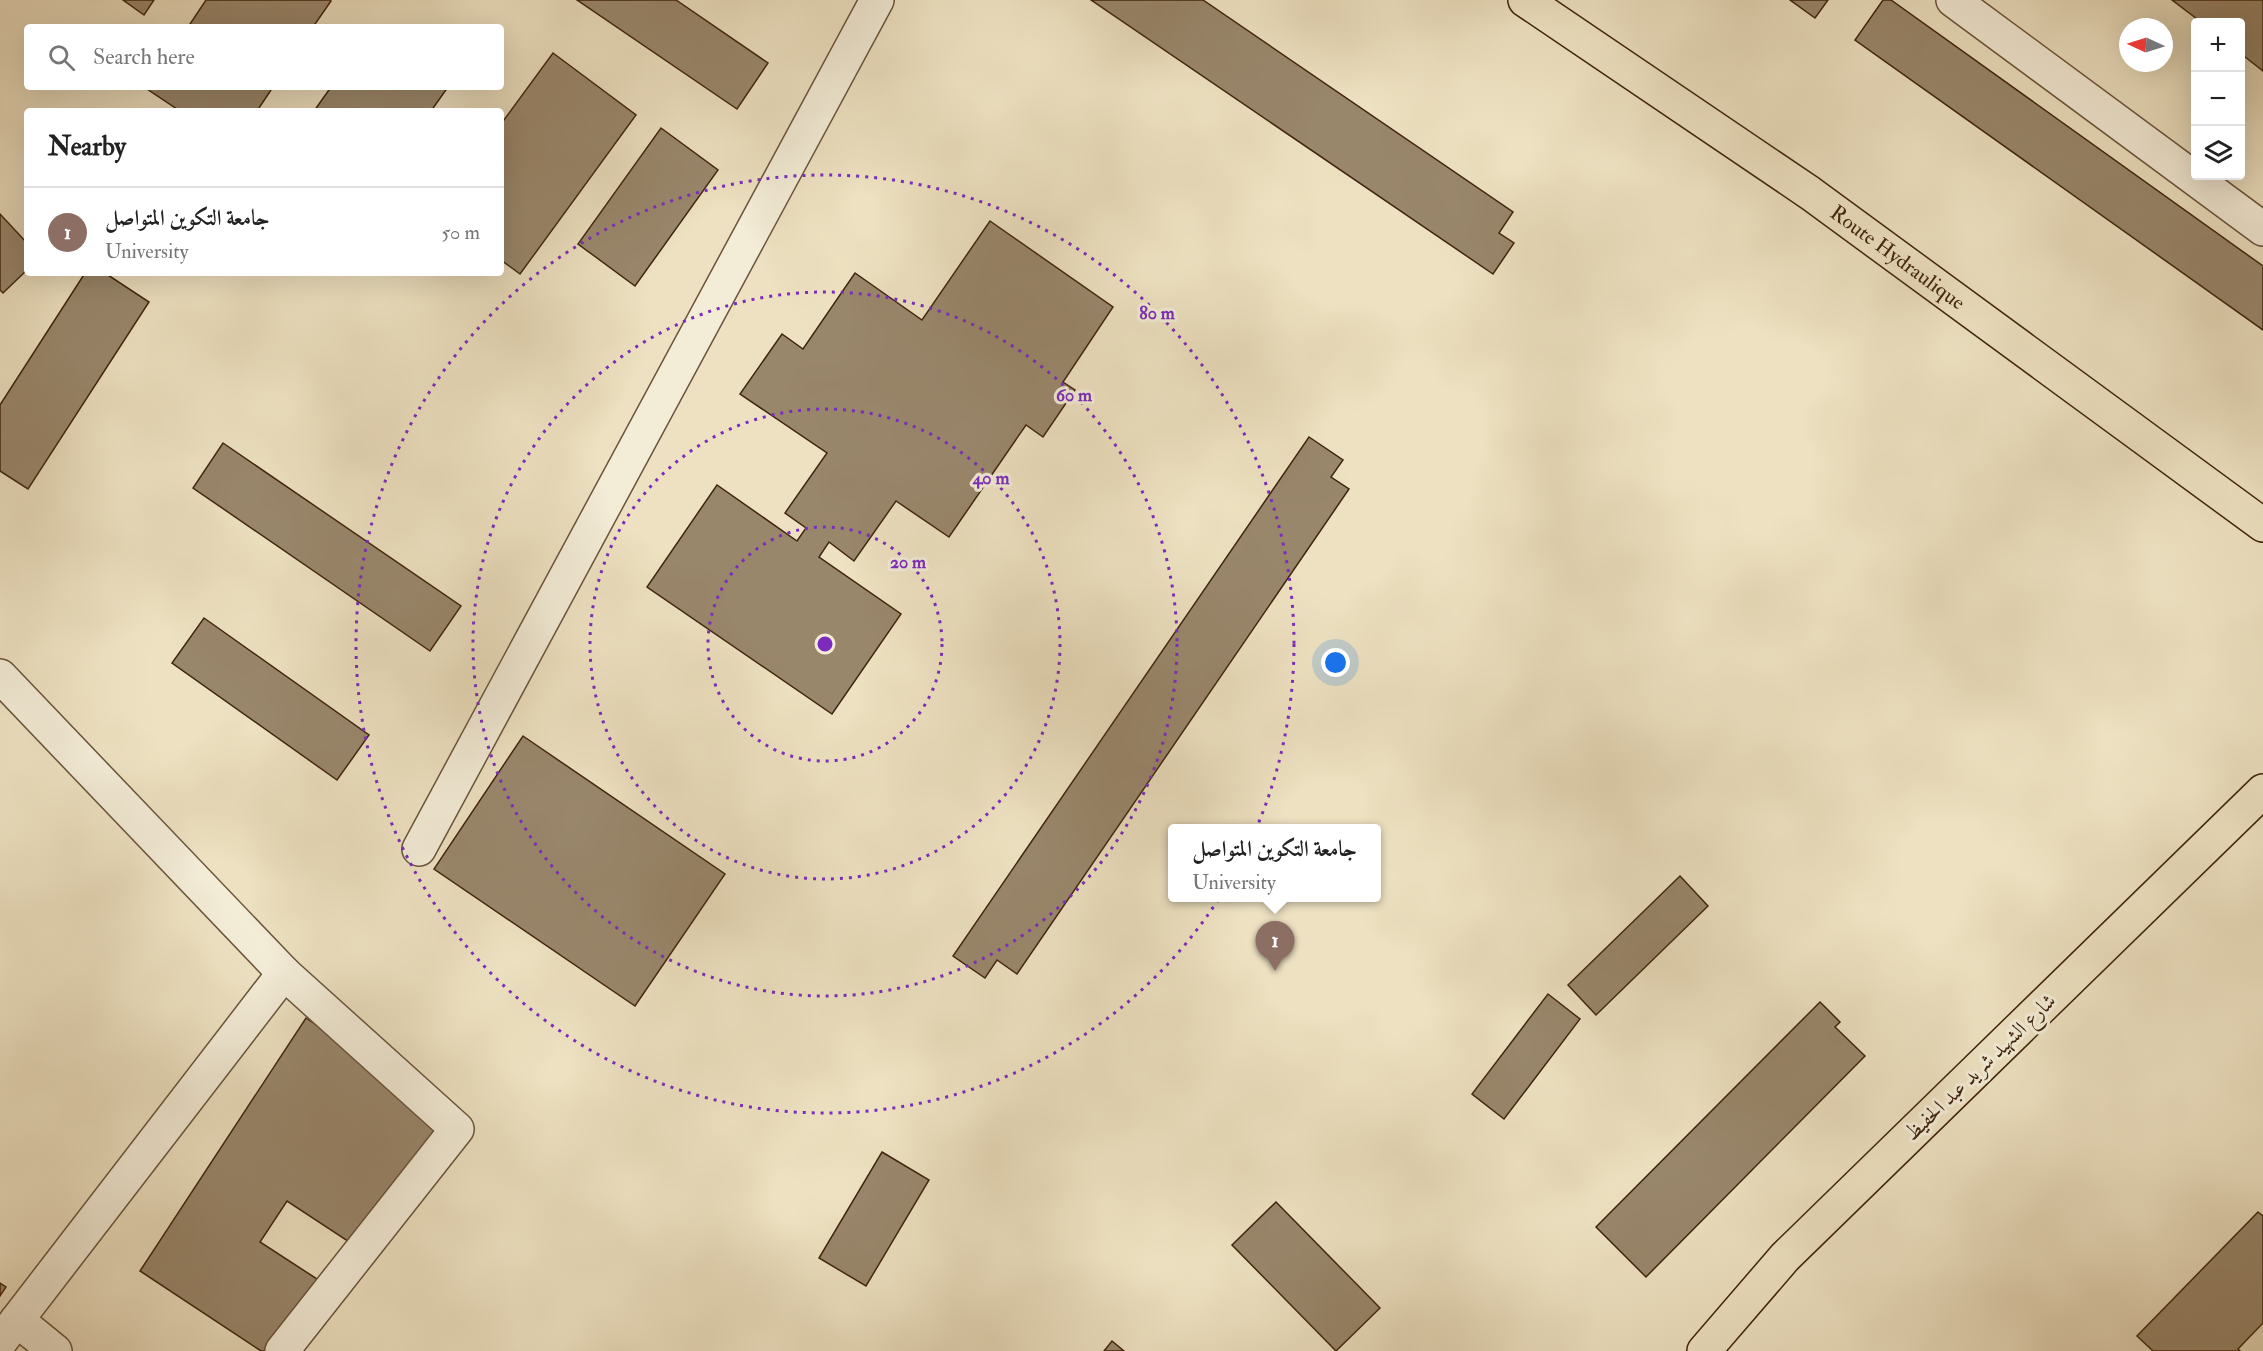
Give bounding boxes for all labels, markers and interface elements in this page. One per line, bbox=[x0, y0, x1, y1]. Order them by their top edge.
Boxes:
north arrow bbox=[2119, 18, 2173, 72]
map controls bbox=[2191, 18, 2245, 180]
button: + bbox=[2191, 18, 2245, 72]
search box bbox=[24, 24, 504, 90]
icon: search bbox=[45, 41, 78, 74]
text: Search here bbox=[93, 43, 195, 71]
button: − bbox=[2191, 72, 2245, 126]
button: layers bbox=[2191, 126, 2245, 180]
text: Nearby bbox=[48, 131, 126, 163]
street label: Route Hydraulique bbox=[1825, 199, 1971, 316]
text: جامعة التكوين المتواصل bbox=[105, 204, 270, 232]
text: 1 bbox=[64, 220, 71, 245]
text: 50 m bbox=[441, 220, 480, 245]
text: University bbox=[105, 239, 188, 264]
text: 80 m bbox=[1139, 302, 1176, 325]
text: 60 m bbox=[1056, 384, 1093, 407]
text: 40 m bbox=[972, 467, 1010, 490]
text: 20 m bbox=[890, 551, 927, 574]
centre of rings bbox=[815, 634, 835, 654]
your location bbox=[1321, 648, 1350, 677]
popup bbox=[1168, 824, 1381, 902]
text: جامعة التكوين المتواصل bbox=[1192, 835, 1357, 863]
text: University bbox=[1192, 870, 1276, 895]
pin: 1 bbox=[1256, 922, 1294, 971]
street label: شارع الشهيد شريد عبد الحفيظ bbox=[1899, 988, 2065, 1150]

